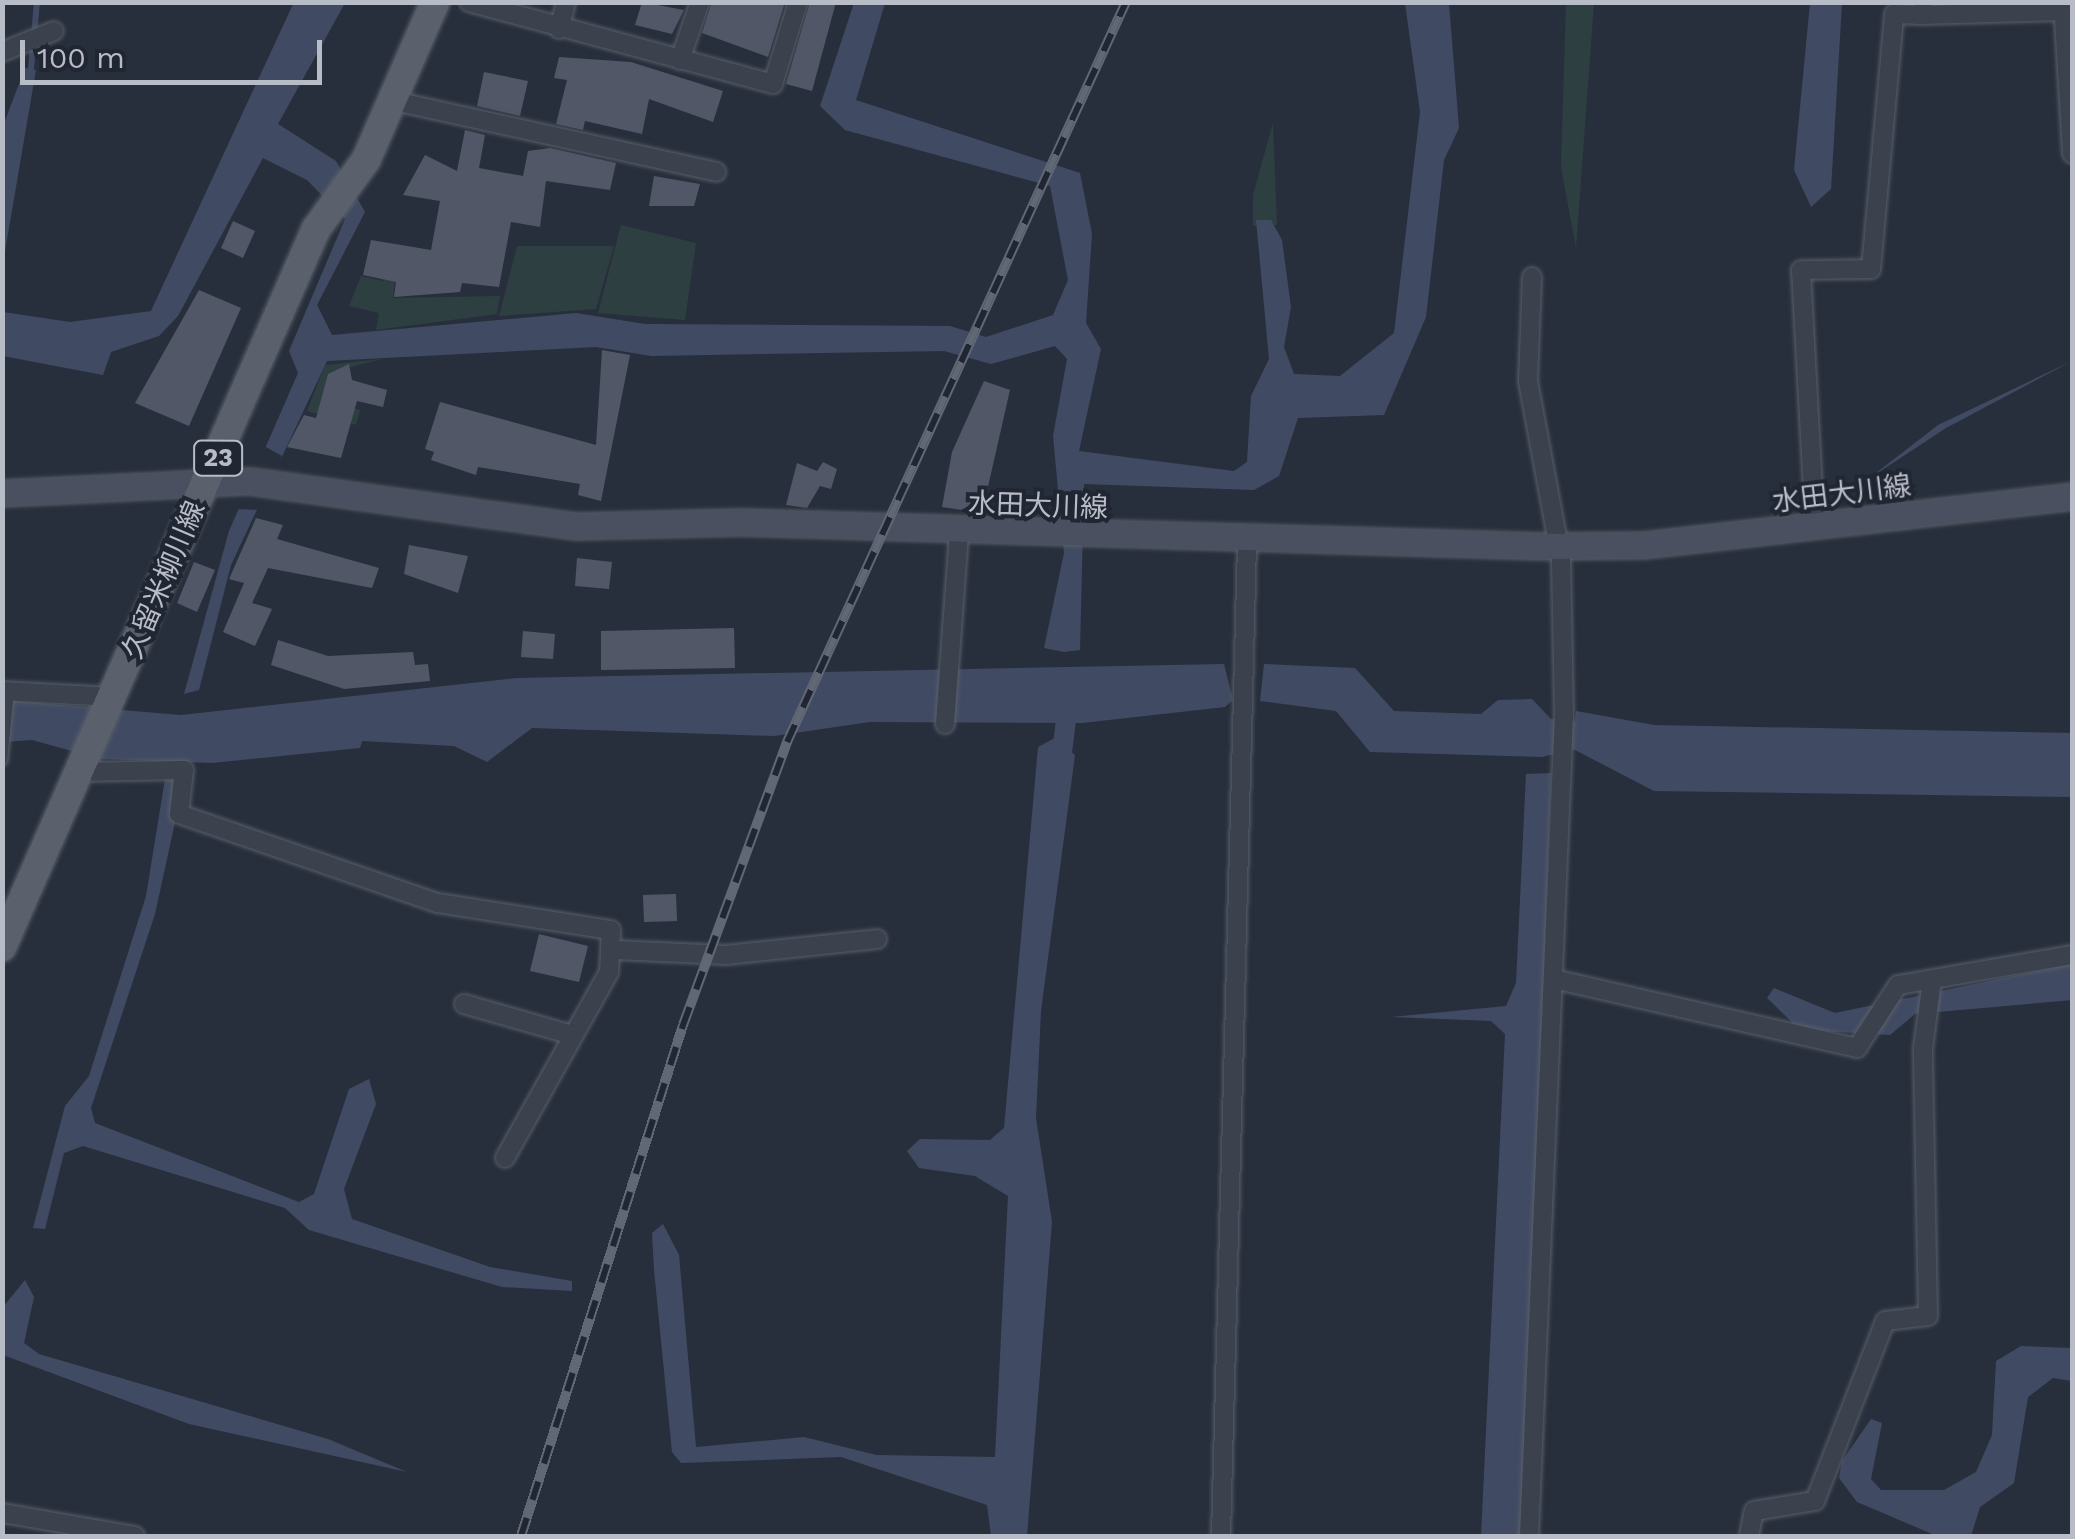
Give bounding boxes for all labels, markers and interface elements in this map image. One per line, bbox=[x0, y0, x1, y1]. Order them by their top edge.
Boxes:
scale bar bbox=[25, 20, 328, 82]
text: 100 m bbox=[37, 40, 125, 75]
road number: 23 bbox=[193, 438, 243, 478]
street label: 水田大川線 bbox=[1770, 469, 1914, 519]
street label: 水田大川線 bbox=[967, 487, 1109, 525]
street label: 久留米柳川線 bbox=[116, 496, 212, 664]

